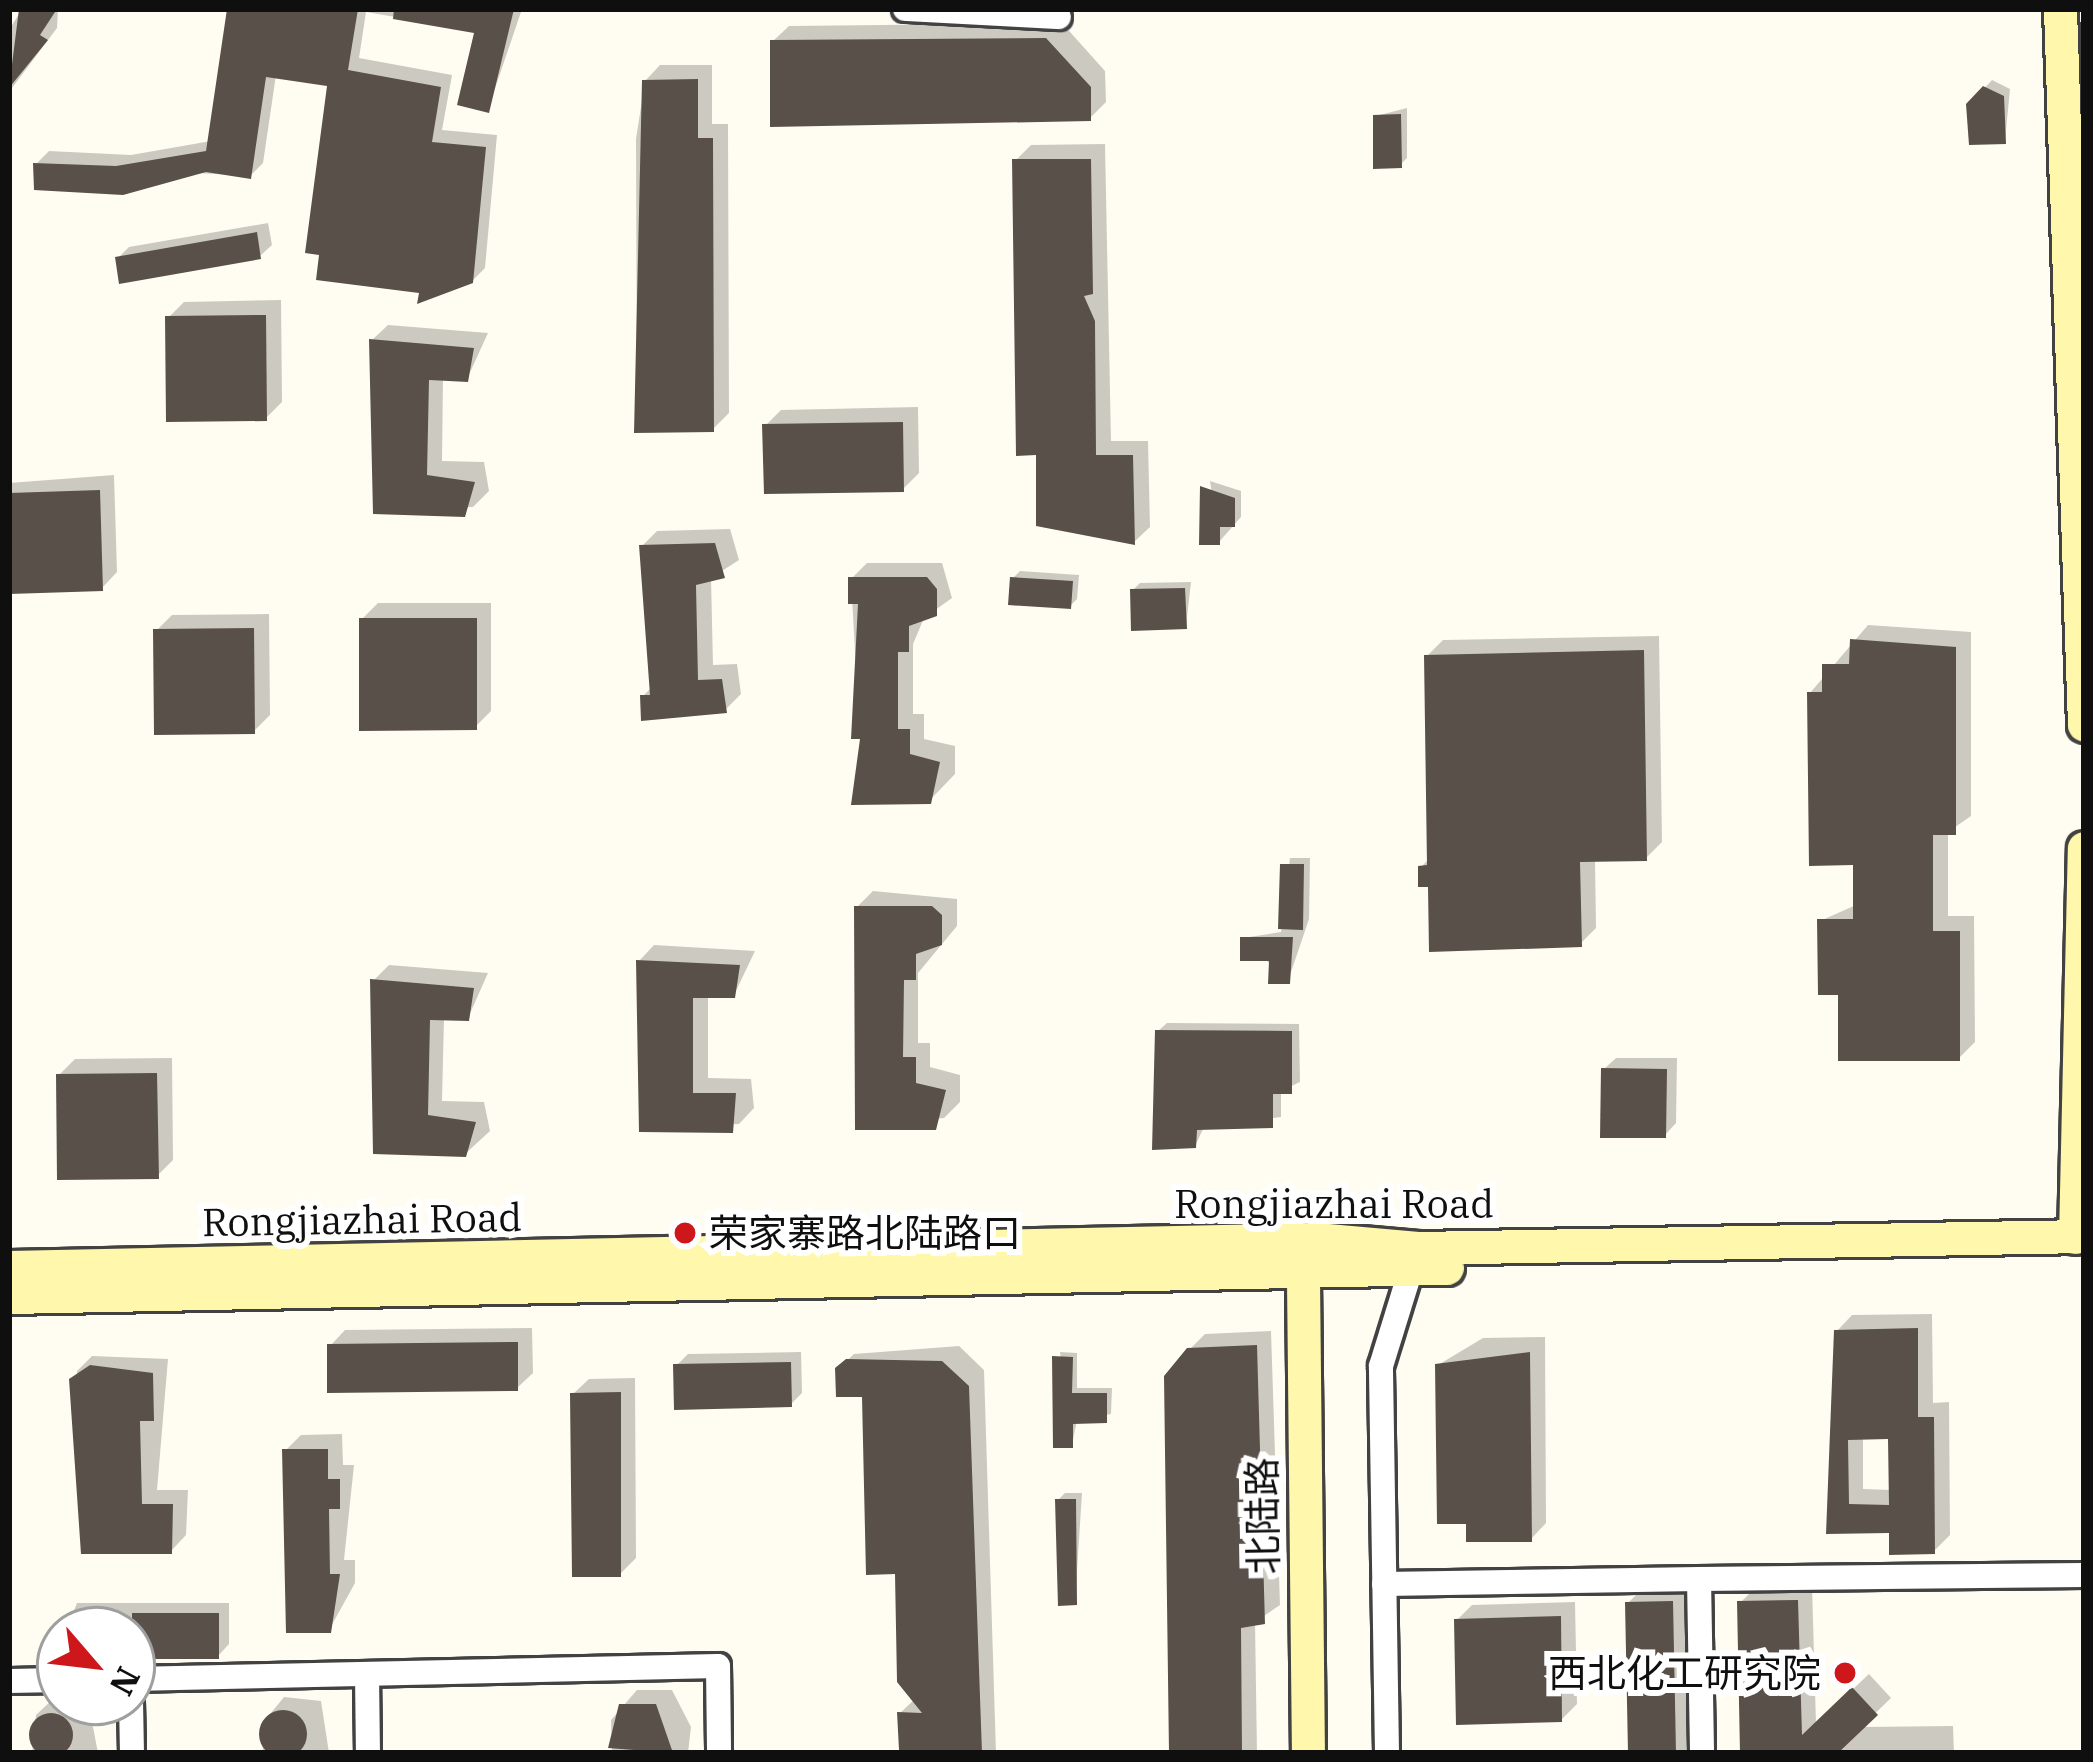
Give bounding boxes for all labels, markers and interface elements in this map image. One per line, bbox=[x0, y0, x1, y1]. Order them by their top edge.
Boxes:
street label: Rongjiazhai Road bbox=[1174, 1181, 1494, 1227]
street label: Rongjiazhai Road bbox=[202, 1194, 522, 1246]
place label: 荣家寨路北陆路口 bbox=[709, 1210, 1021, 1256]
marker: 荣家寨路北陆路口 bbox=[672, 1220, 698, 1246]
street label: 北陆路 bbox=[1239, 1457, 1287, 1575]
north arrow bbox=[36, 1606, 156, 1726]
place label: 西北化工研究院 bbox=[1548, 1650, 1821, 1696]
text: N bbox=[100, 1660, 151, 1703]
marker: 西北化工研究院 bbox=[1832, 1660, 1858, 1686]

